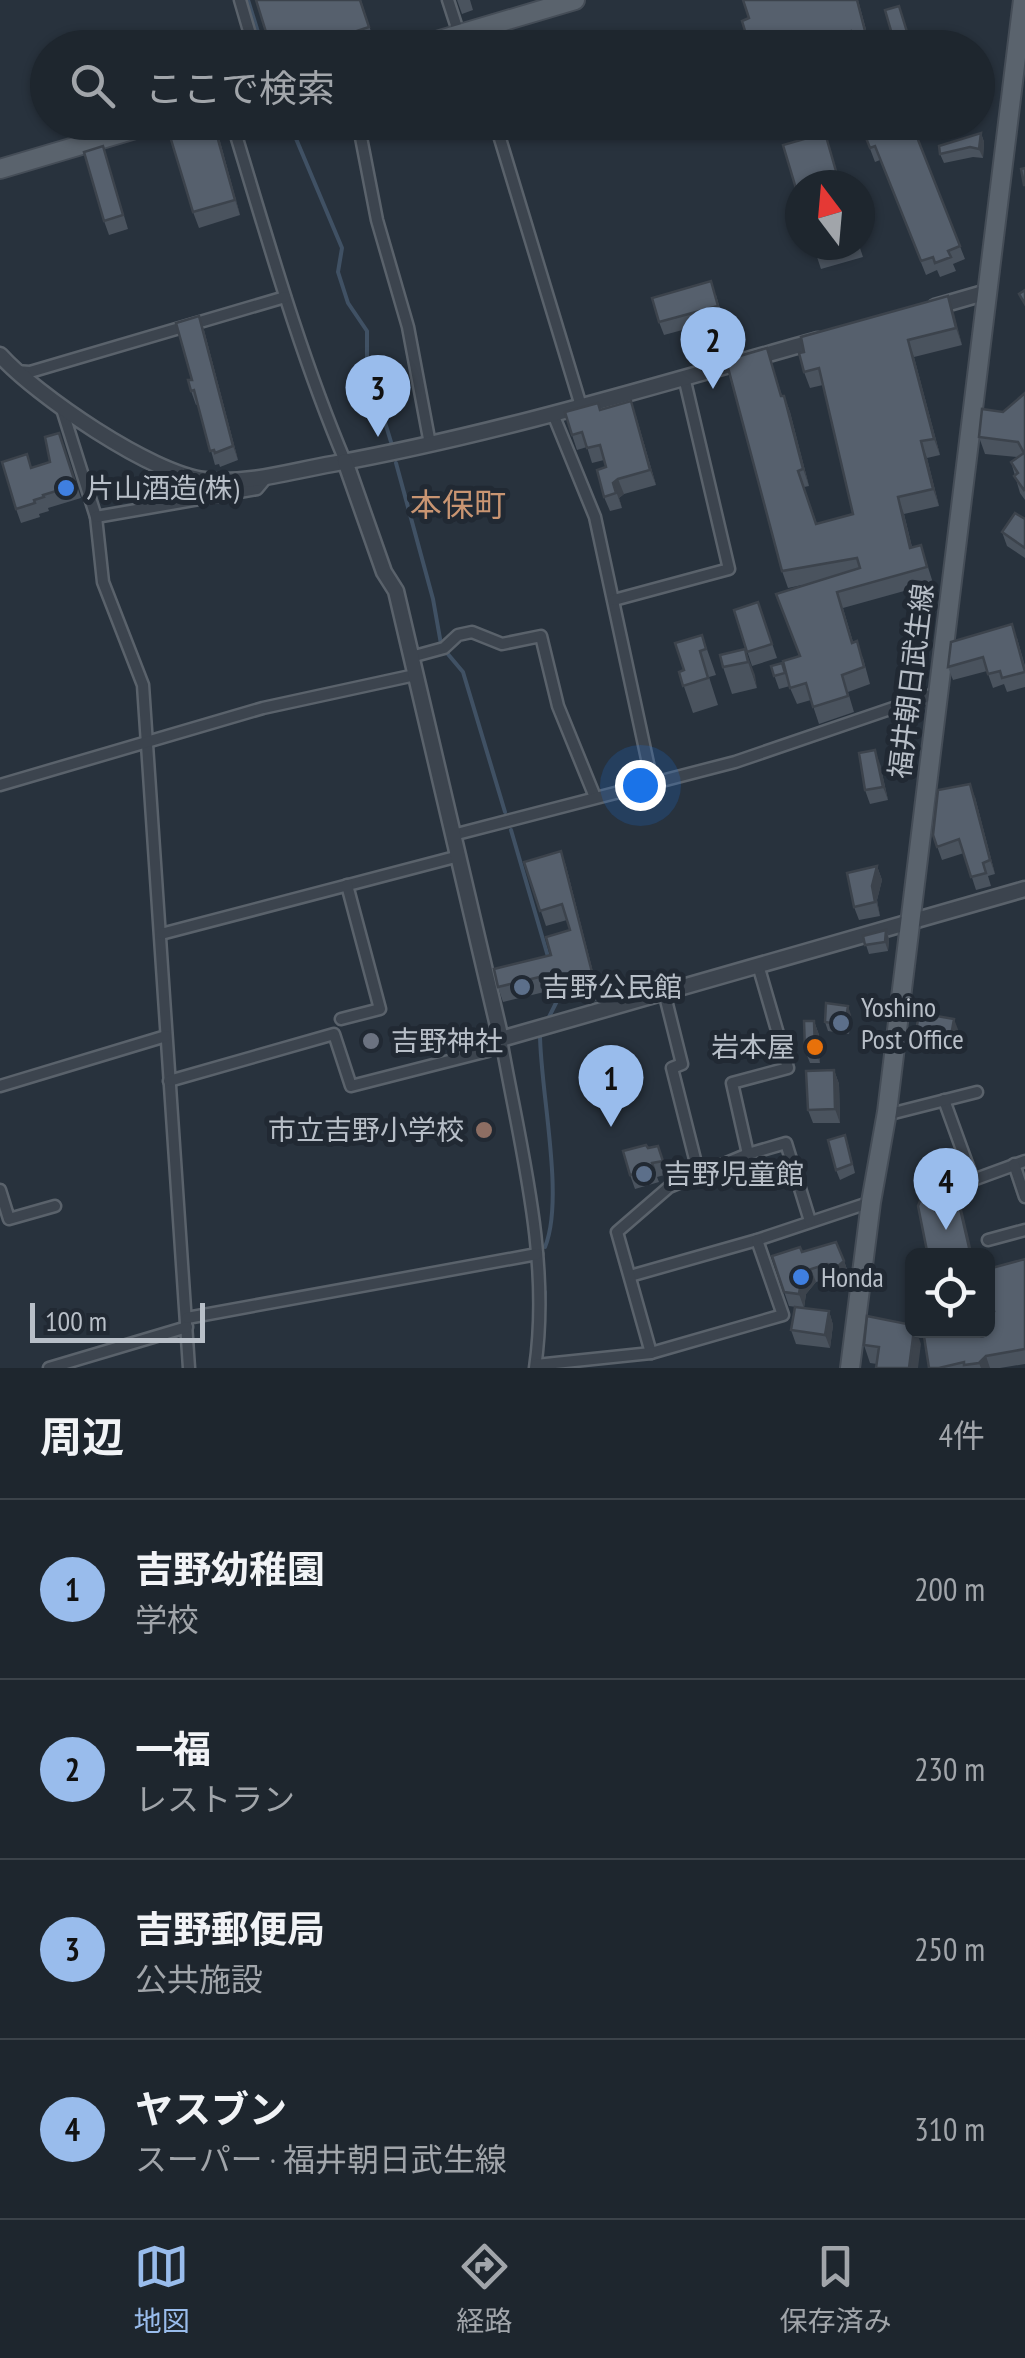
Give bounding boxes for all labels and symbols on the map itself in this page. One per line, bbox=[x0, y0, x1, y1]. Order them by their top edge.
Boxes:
north arrow bbox=[785, 170, 875, 260]
pin: 2 bbox=[680, 306, 746, 389]
pin: 3 bbox=[346, 354, 410, 437]
place label: 片山酒造(株) bbox=[86, 469, 240, 506]
marker: 片山酒造(株) bbox=[55, 477, 77, 499]
district label: 本保町 bbox=[410, 483, 506, 525]
street label: 福井朝日武生線 bbox=[880, 581, 941, 780]
your location bbox=[615, 760, 666, 811]
place label: 吉野公民館 bbox=[542, 968, 682, 1005]
marker: 吉野公民館 bbox=[511, 976, 533, 998]
place label: Yoshino Post Office bbox=[861, 988, 964, 1057]
marker: Yoshino Post Office bbox=[830, 1012, 852, 1034]
place label: 吉野神社 bbox=[391, 1022, 503, 1059]
place label: 岩本屋 bbox=[711, 1028, 795, 1065]
marker: 吉野神社 bbox=[360, 1030, 382, 1052]
marker: 岩本屋 bbox=[804, 1036, 826, 1058]
pin: 1 bbox=[578, 1044, 644, 1127]
place label: 市立吉野小学校 bbox=[268, 1111, 464, 1148]
marker: 市立吉野小学校 bbox=[473, 1119, 495, 1141]
pin: 4 bbox=[914, 1148, 978, 1230]
place label: 吉野児童館 bbox=[664, 1155, 804, 1192]
marker: 吉野児童館 bbox=[633, 1163, 655, 1185]
place label: Honda bbox=[821, 1258, 884, 1295]
marker: Honda bbox=[790, 1266, 812, 1288]
scale bar bbox=[30, 1298, 205, 1342]

